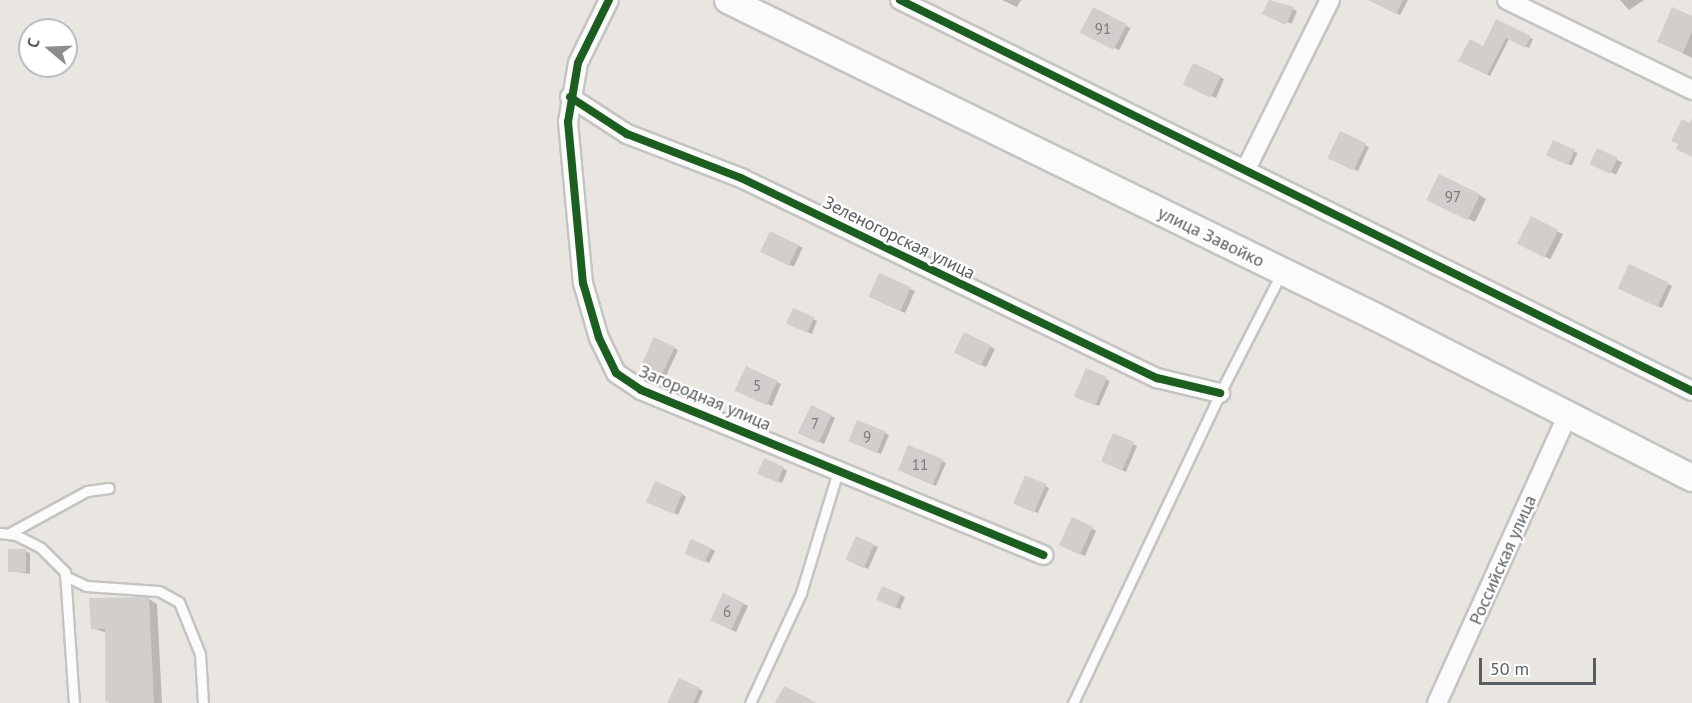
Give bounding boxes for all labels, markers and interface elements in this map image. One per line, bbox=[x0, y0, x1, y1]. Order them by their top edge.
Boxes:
north arrow bbox=[18, 18, 78, 78]
house number: 91 bbox=[1095, 20, 1111, 38]
text: С bbox=[22, 35, 44, 50]
house number: 97 bbox=[1445, 188, 1461, 206]
street label: Зеленогорская улица bbox=[819, 192, 979, 284]
street label: улица Завойко bbox=[1154, 202, 1268, 272]
street label: Загородная улица bbox=[636, 360, 774, 436]
house number: 5 bbox=[753, 377, 761, 395]
house number: 7 bbox=[811, 415, 819, 433]
house number: 9 bbox=[863, 428, 871, 446]
house number: 11 bbox=[912, 456, 928, 474]
street label: Российская улица bbox=[1465, 492, 1541, 628]
house number: 6 bbox=[723, 603, 731, 621]
scale bar bbox=[1482, 646, 1599, 684]
text: 50 m bbox=[1490, 657, 1529, 680]

